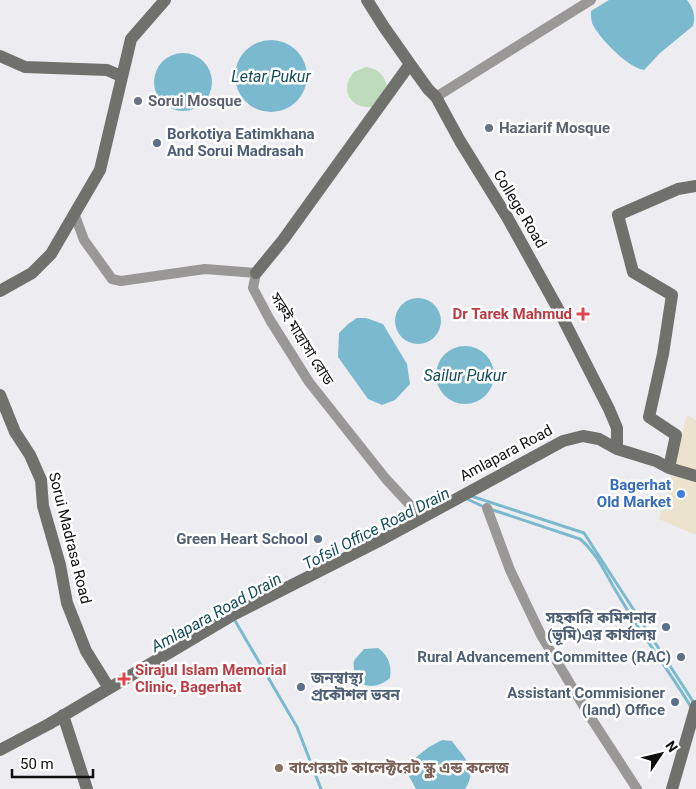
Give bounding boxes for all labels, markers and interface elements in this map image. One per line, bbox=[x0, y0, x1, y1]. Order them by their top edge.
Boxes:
water label: Letar Pukur bbox=[231, 67, 311, 86]
place label: Sorui Mosque bbox=[148, 92, 242, 110]
marker: Sorui Mosque bbox=[132, 95, 144, 107]
place label: Haziarif Mosque bbox=[499, 119, 610, 137]
marker: Haziarif Mosque bbox=[483, 122, 495, 134]
place label: Borkotiya Eatimkhana And Sorui Madrasah bbox=[167, 125, 315, 160]
marker: Borkotiya Eatimkhana And Sorui Madrasah bbox=[151, 137, 163, 149]
street label: College Road bbox=[490, 167, 550, 251]
street label: সরুই মাদ্রাসা রোড bbox=[266, 289, 338, 389]
place label: Dr Tarek Mahmud bbox=[453, 305, 572, 323]
marker: Dr Tarek Mahmud bbox=[576, 307, 590, 321]
water label: Sailur Pukur bbox=[424, 366, 507, 385]
street label: Amlapara Road bbox=[457, 421, 555, 485]
street label: Sorui Madrasa Road bbox=[45, 470, 95, 606]
place label: Bagerhat Old Market bbox=[597, 476, 671, 511]
water label: Tofsil Office Road Drain bbox=[300, 483, 453, 574]
marker: Bagerhat Old Market bbox=[675, 488, 687, 500]
place label: Green Heart School bbox=[176, 530, 308, 548]
marker: Green Heart School bbox=[312, 533, 324, 545]
water label: Amlapara Road Drain bbox=[147, 569, 285, 657]
place label: সহকারি কমিশনার (ভূমি)এর কার্যালয় bbox=[545, 609, 657, 646]
marker: সহকারি কমিশনার (ভূমি)এর কার্যালয় bbox=[660, 621, 672, 633]
place label: Rural Advancement Committee (RAC) bbox=[417, 648, 671, 666]
marker: Rural Advancement Committee (RAC) bbox=[675, 651, 687, 663]
place label: Sirajul Islam Memorial Clinic, Bagerhat bbox=[135, 661, 286, 696]
place label: জনস্বাস্থ্য প্রকৌশল ভবন bbox=[310, 669, 401, 704]
marker: Sirajul Islam Memorial Clinic, Bagerhat bbox=[117, 672, 131, 686]
marker: জনস্বাস্থ্য প্রকৌশল ভবন bbox=[295, 681, 307, 693]
place label: Assistant Commisioner (land) Office bbox=[507, 684, 666, 719]
marker: Assistant Commisioner (land) Office bbox=[669, 696, 681, 708]
north arrow bbox=[636, 729, 686, 779]
text: N bbox=[662, 738, 681, 755]
scale bar bbox=[12, 746, 94, 778]
text: 50 m bbox=[20, 755, 54, 773]
place label: বাগেরহাট কালেক্টরেট স্কুল এন্ড কলেজ bbox=[288, 759, 510, 779]
marker: বাগেরহাট কালেক্টরেট স্কুল এন্ড কলেজ bbox=[273, 762, 285, 774]

